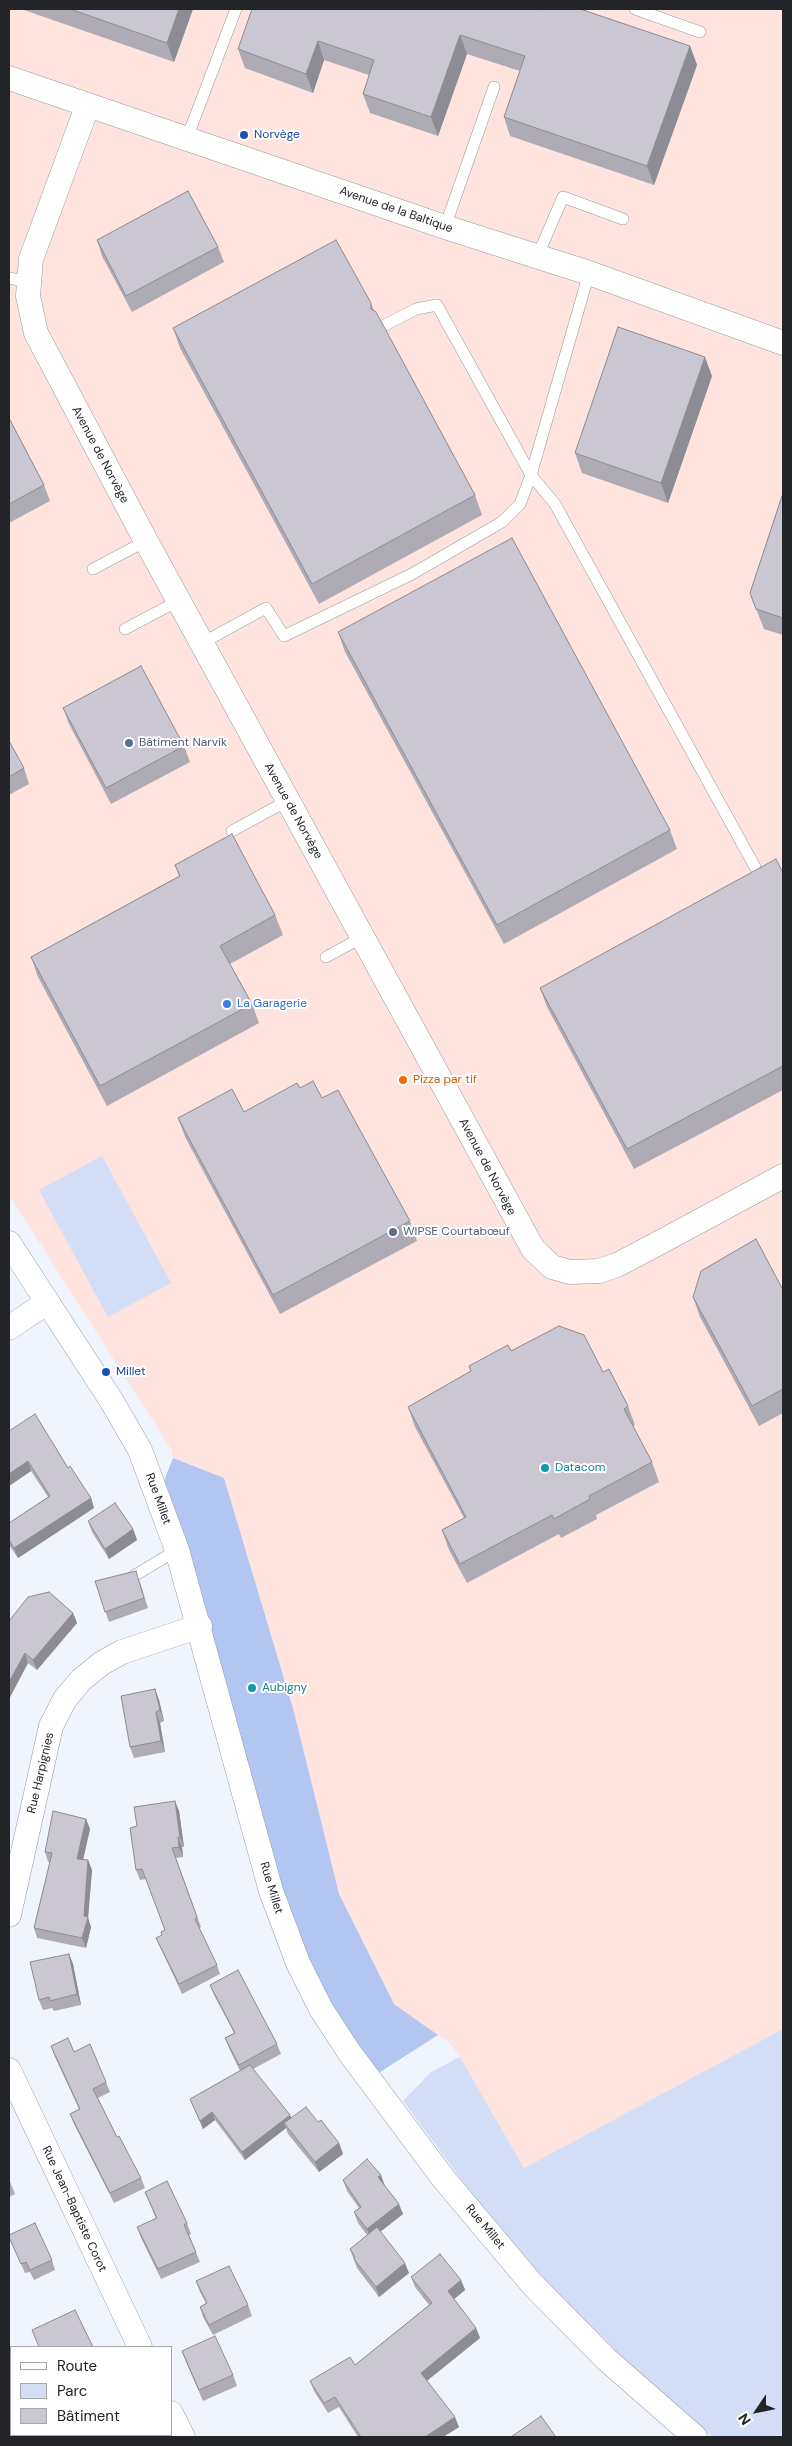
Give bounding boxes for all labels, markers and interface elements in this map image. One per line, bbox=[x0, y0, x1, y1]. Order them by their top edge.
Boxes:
place label: Norvège bbox=[254, 128, 300, 142]
marker: Norvège bbox=[238, 129, 250, 141]
street label: Avenue de la Baltique bbox=[337, 184, 455, 236]
street label: Avenue de Norvège bbox=[68, 404, 132, 506]
place label: Bâtiment Narvik bbox=[139, 736, 227, 750]
marker: Bâtiment Narvik bbox=[123, 737, 135, 749]
street label: Avenue de Norvège bbox=[261, 761, 325, 861]
place label: La Garagerie bbox=[237, 997, 307, 1011]
marker: La Garagerie bbox=[221, 998, 233, 1010]
place label: Pizza par tif bbox=[413, 1073, 477, 1087]
marker: Pizza par tif bbox=[397, 1074, 409, 1086]
street label: Avenue de Norvège bbox=[455, 1116, 519, 1218]
place label: WIPSE Courtabœuf bbox=[403, 1225, 510, 1239]
marker: WIPSE Courtabœuf bbox=[387, 1226, 399, 1238]
place label: Millet bbox=[116, 1365, 146, 1379]
marker: Millet bbox=[100, 1366, 112, 1378]
place label: Datacom bbox=[555, 1461, 606, 1475]
marker: Datacom bbox=[539, 1462, 551, 1474]
street label: Rue Millet bbox=[142, 1471, 174, 1527]
place label: Aubigny bbox=[262, 1681, 307, 1695]
marker: Aubigny bbox=[246, 1682, 258, 1694]
street label: Rue Harpignies bbox=[25, 1731, 57, 1815]
street label: Rue Millet bbox=[256, 1860, 286, 1916]
street label: Rue Jean-Baptiste Corot bbox=[38, 2144, 110, 2274]
street label: Rue Millet bbox=[462, 2202, 508, 2252]
legend bbox=[10, 2346, 172, 2436]
text: Route bbox=[57, 2356, 97, 2376]
text: Parc bbox=[57, 2381, 87, 2401]
north arrow bbox=[732, 2386, 782, 2436]
text: Bâtiment bbox=[57, 2406, 120, 2426]
text: N bbox=[734, 2410, 755, 2429]

